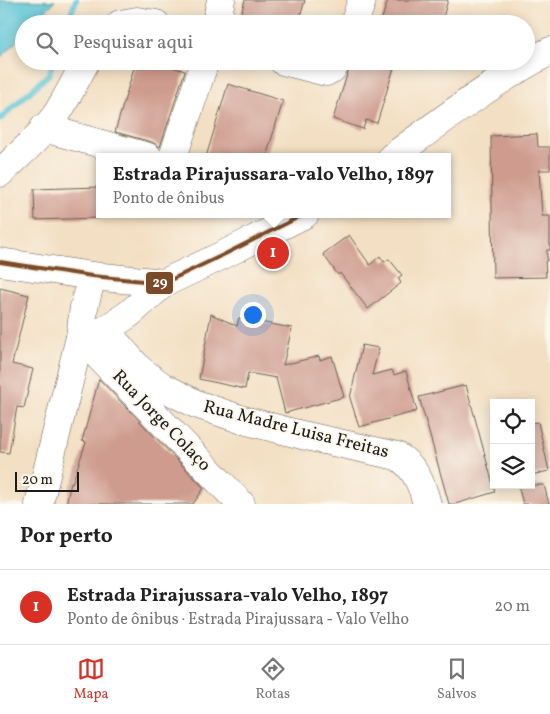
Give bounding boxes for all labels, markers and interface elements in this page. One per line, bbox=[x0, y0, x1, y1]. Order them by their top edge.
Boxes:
search box bbox=[15, 15, 535, 70]
icon: search bbox=[33, 29, 61, 57]
text: Pesquisar aqui bbox=[73, 30, 193, 56]
popup bbox=[96, 153, 451, 218]
text: Estrada Pirajussara-valo Velho, 1897 bbox=[113, 162, 434, 188]
text: Ponto de ônibus bbox=[113, 188, 224, 210]
pin: 1 bbox=[257, 234, 289, 272]
line badge: 29 bbox=[145, 271, 174, 295]
text: 29 bbox=[153, 274, 168, 293]
your location bbox=[240, 302, 266, 328]
street label: Rua Jorge Colaço bbox=[106, 365, 216, 477]
street label: Rua Madre Luisa Freitas bbox=[201, 395, 391, 465]
map controls bbox=[490, 399, 535, 489]
button: locate bbox=[490, 399, 535, 444]
button: layers bbox=[490, 444, 535, 489]
scale bar bbox=[15, 469, 79, 492]
text: 20 m bbox=[22, 471, 53, 490]
text: Por perto bbox=[20, 522, 113, 551]
text: Estrada Pirajussara-valo Velho, 1897 bbox=[67, 583, 388, 609]
text: 1 bbox=[33, 596, 39, 618]
text: 20 m bbox=[495, 596, 530, 618]
text: Ponto de ônibus · Estrada Pirajussara - Valo Velho bbox=[67, 609, 409, 631]
tab: Mapa bbox=[73, 655, 108, 704]
tab: Rotas bbox=[255, 655, 290, 704]
tab: Salvos bbox=[437, 655, 477, 704]

